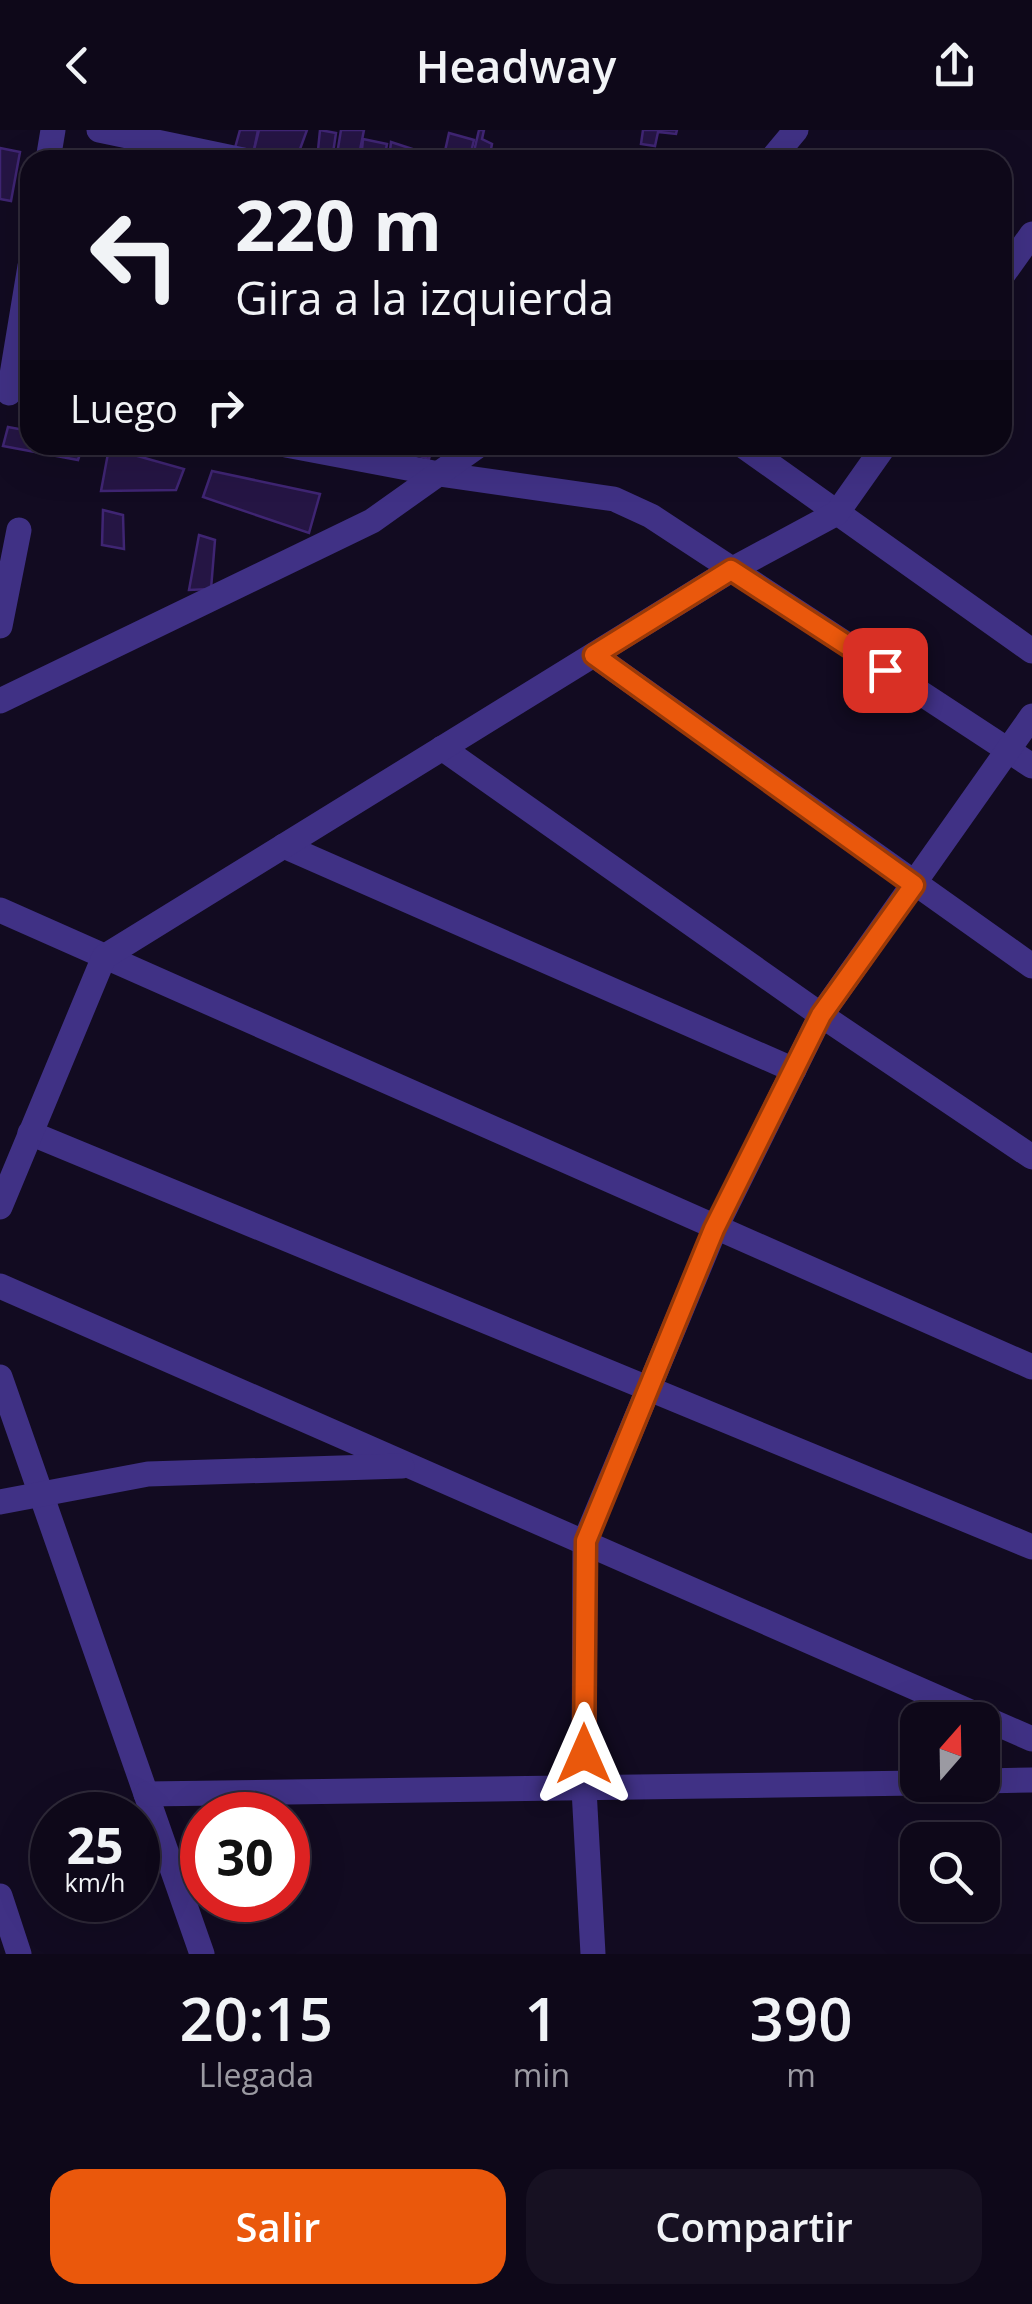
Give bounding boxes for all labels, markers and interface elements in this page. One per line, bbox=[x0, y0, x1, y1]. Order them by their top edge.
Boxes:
text: Headway bbox=[416, 35, 616, 96]
icon: back bbox=[50, 38, 105, 93]
icon: share bbox=[927, 38, 982, 93]
text: 220 m bbox=[235, 176, 442, 272]
icon: left bbox=[70, 190, 200, 320]
text: Gira a la izquierda bbox=[235, 267, 614, 328]
icon: right bbox=[198, 380, 253, 435]
text: Luego bbox=[70, 382, 178, 434]
pin bbox=[843, 628, 928, 713]
icon: arrive bbox=[858, 643, 913, 698]
position arrow bbox=[532, 1702, 636, 1806]
north arrow bbox=[900, 1702, 1000, 1802]
map controls bbox=[900, 1702, 1000, 1922]
speed limit sign: 30 bbox=[180, 1792, 310, 1922]
text: 25 bbox=[66, 1811, 124, 1879]
button: search bbox=[900, 1822, 1000, 1922]
text: km/h bbox=[65, 1865, 125, 1899]
text: 20:15 bbox=[180, 1977, 333, 2059]
text: 1 bbox=[524, 1977, 559, 2059]
text: 390 bbox=[750, 1977, 852, 2059]
text: Llegada bbox=[199, 2053, 314, 2096]
text: min bbox=[513, 2053, 570, 2096]
text: m bbox=[786, 2053, 816, 2096]
button: Salir bbox=[50, 2169, 506, 2284]
button: Compartir bbox=[526, 2169, 982, 2284]

